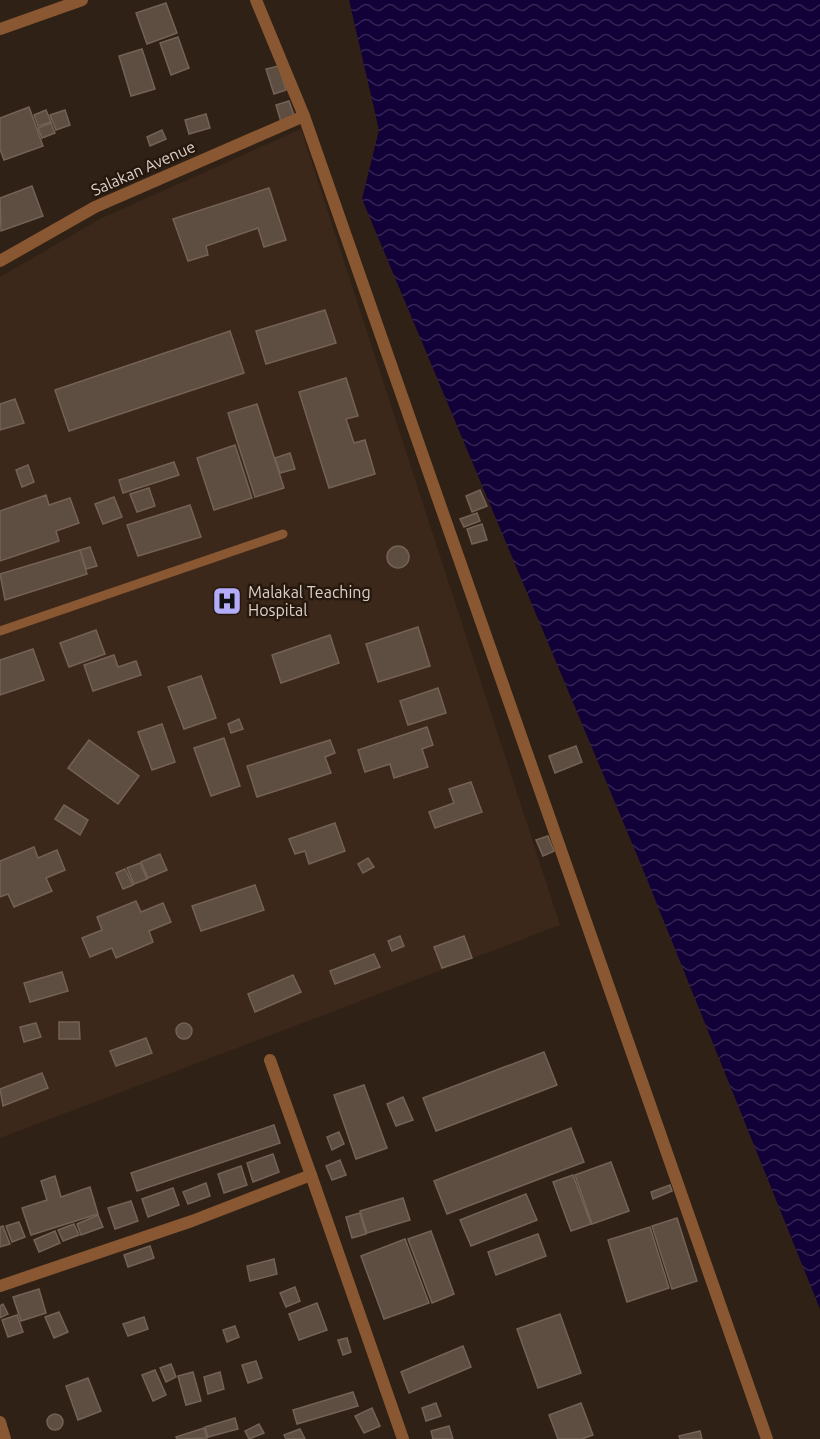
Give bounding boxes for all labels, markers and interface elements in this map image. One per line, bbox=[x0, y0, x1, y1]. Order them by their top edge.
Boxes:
street label: Salakan Avenue bbox=[88, 137, 198, 199]
place label: Malakal Teaching Hospital bbox=[248, 583, 371, 619]
hospital icon: Malakal Teaching Hospital bbox=[211, 585, 243, 617]

